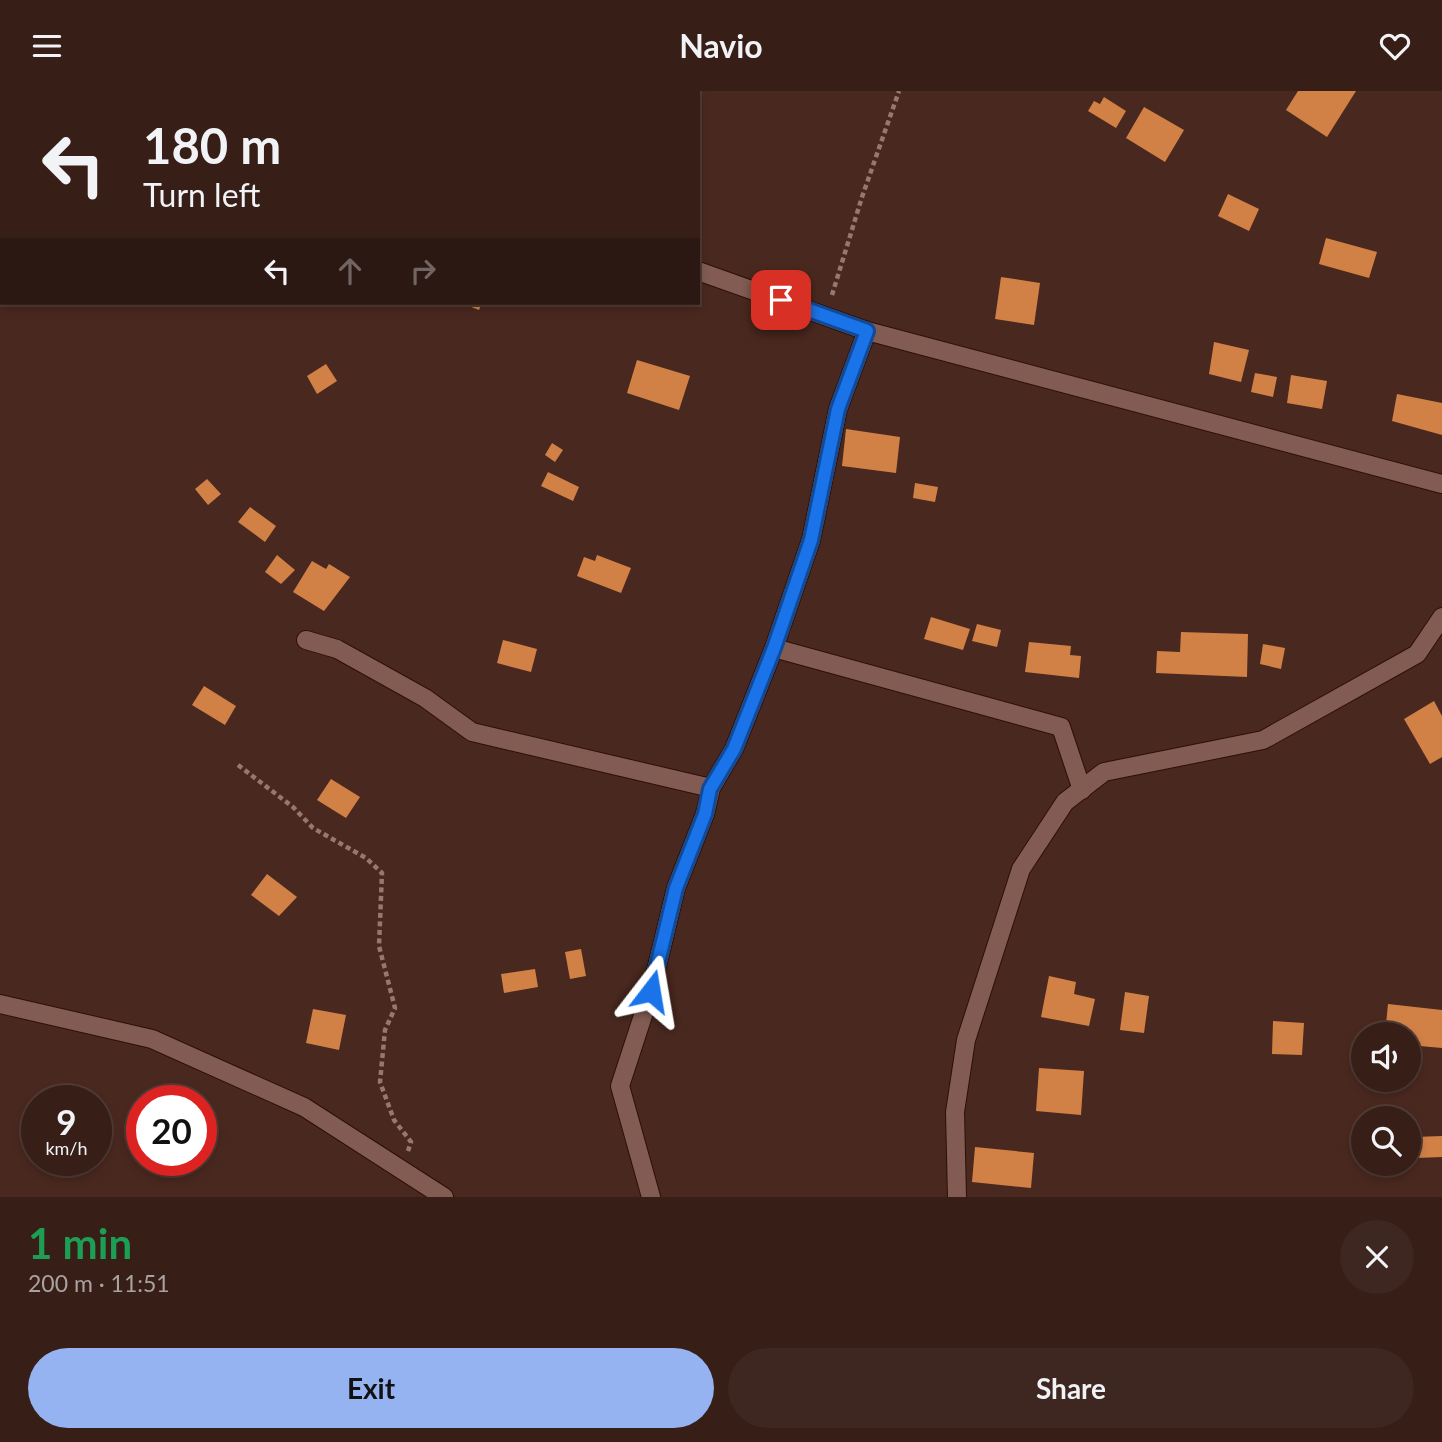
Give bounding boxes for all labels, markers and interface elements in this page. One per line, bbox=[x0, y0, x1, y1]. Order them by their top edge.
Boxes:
text: Navio bbox=[679, 26, 763, 65]
icon: menu bbox=[28, 27, 66, 65]
icon: heart bbox=[1376, 27, 1414, 65]
text: 180 m bbox=[143, 116, 281, 174]
icon: left bbox=[28, 119, 119, 210]
text: Turn left bbox=[143, 175, 260, 214]
icon: left bbox=[258, 252, 296, 290]
icon: ahead bbox=[331, 252, 369, 290]
icon: right bbox=[404, 252, 442, 290]
pin bbox=[751, 270, 811, 330]
icon: arrive bbox=[762, 281, 800, 319]
position arrow bbox=[614, 954, 688, 1028]
map controls bbox=[1351, 1022, 1421, 1176]
button: sound bbox=[1351, 1022, 1421, 1092]
speed limit sign: 20 bbox=[126, 1085, 217, 1176]
text: 9 bbox=[56, 1100, 77, 1142]
button: search bbox=[1351, 1106, 1421, 1176]
text: km/h bbox=[45, 1137, 88, 1159]
text: 1 min bbox=[28, 1218, 132, 1268]
button: close bbox=[1340, 1220, 1414, 1294]
text: 200 m · 11:51 bbox=[28, 1269, 170, 1297]
button: Exit bbox=[28, 1348, 714, 1428]
button: Share bbox=[728, 1348, 1414, 1428]

